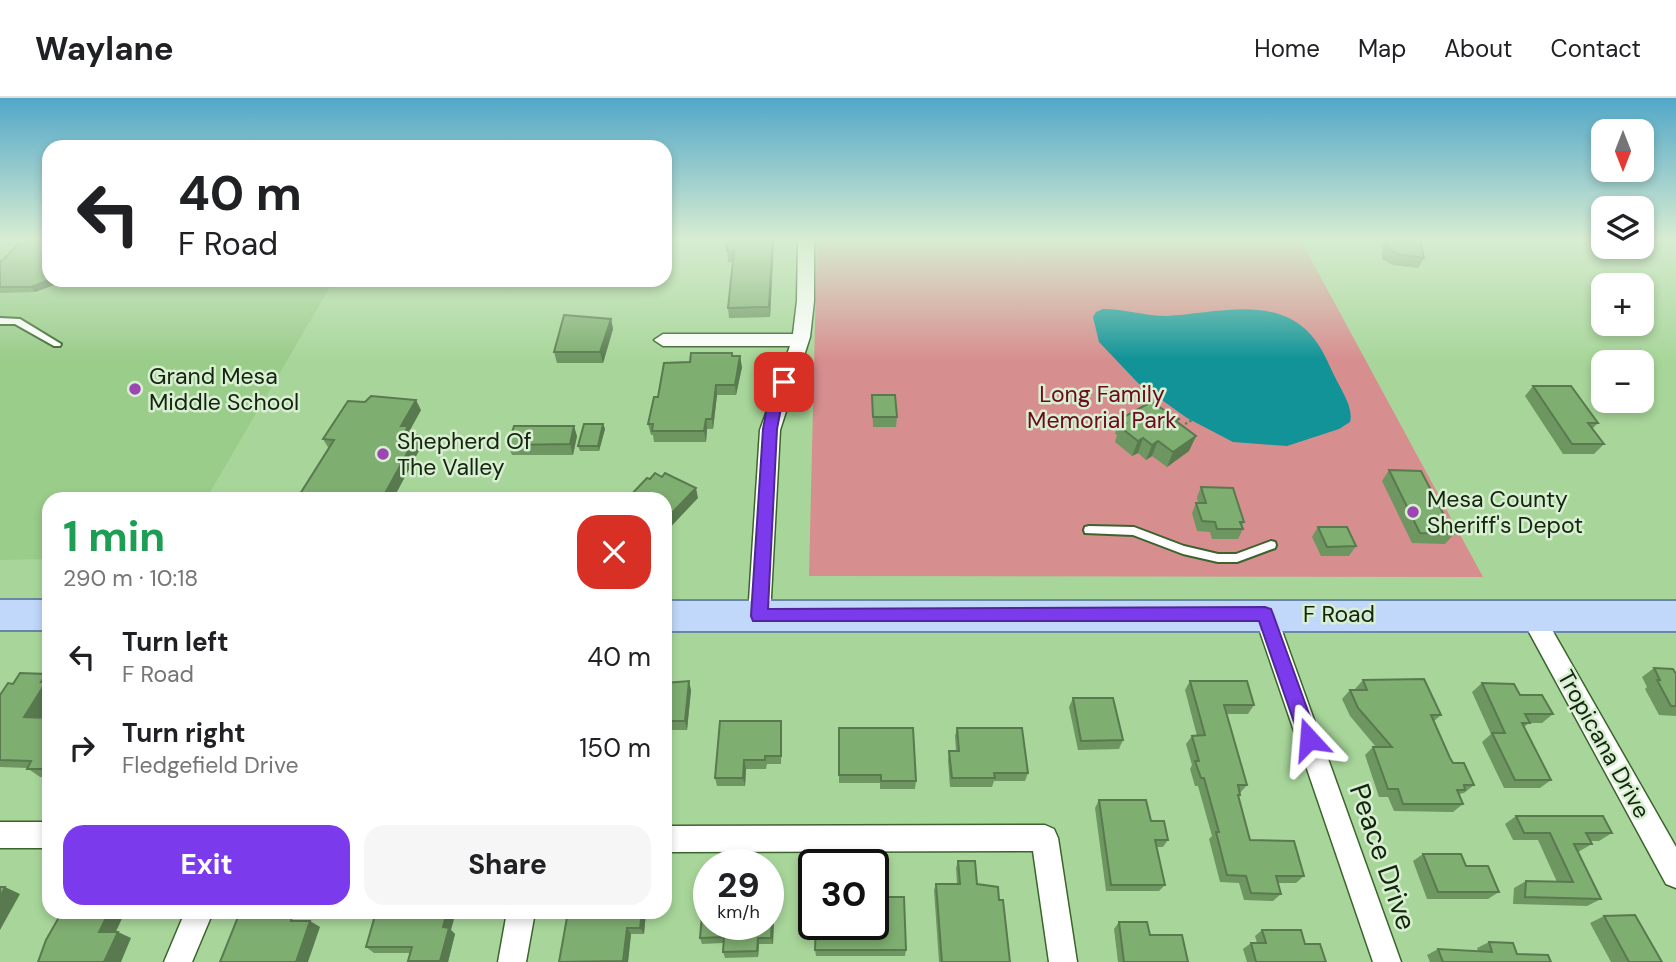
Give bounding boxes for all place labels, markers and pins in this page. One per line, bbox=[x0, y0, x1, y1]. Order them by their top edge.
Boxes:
pin bbox=[754, 352, 814, 412]
place label: Grand Mesa Middle School bbox=[149, 361, 299, 417]
marker: Grand Mesa Middle School bbox=[127, 381, 143, 397]
place label: Shepherd Of The Valley bbox=[397, 426, 532, 482]
marker: Shepherd Of The Valley bbox=[375, 446, 391, 462]
place label: Mesa County Sheriff's Depot bbox=[1427, 484, 1583, 540]
marker: Mesa County Sheriff's Depot bbox=[1405, 504, 1421, 520]

